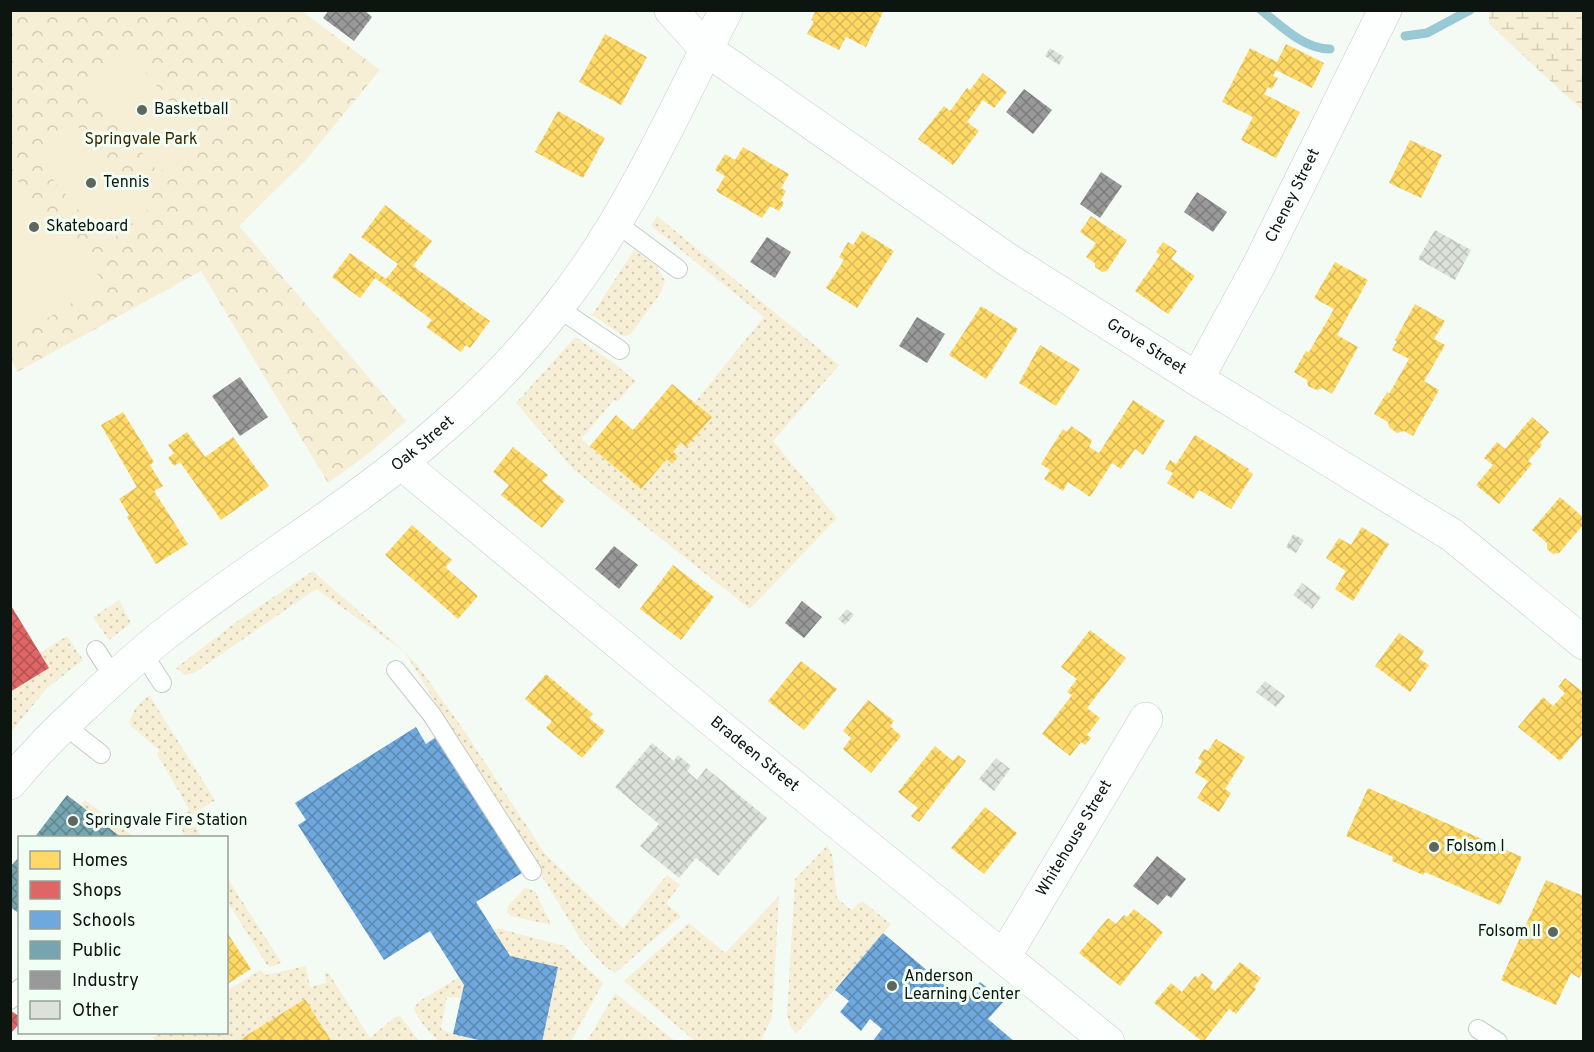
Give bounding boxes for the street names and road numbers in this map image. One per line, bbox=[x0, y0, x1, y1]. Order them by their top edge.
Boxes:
street label: Cheney Street bbox=[1262, 145, 1325, 246]
street label: Grove Street bbox=[1103, 314, 1190, 379]
street label: Oak Street bbox=[388, 412, 459, 476]
street label: Bradeen Street bbox=[706, 712, 803, 797]
street label: Whitehouse Street bbox=[1032, 777, 1117, 900]

